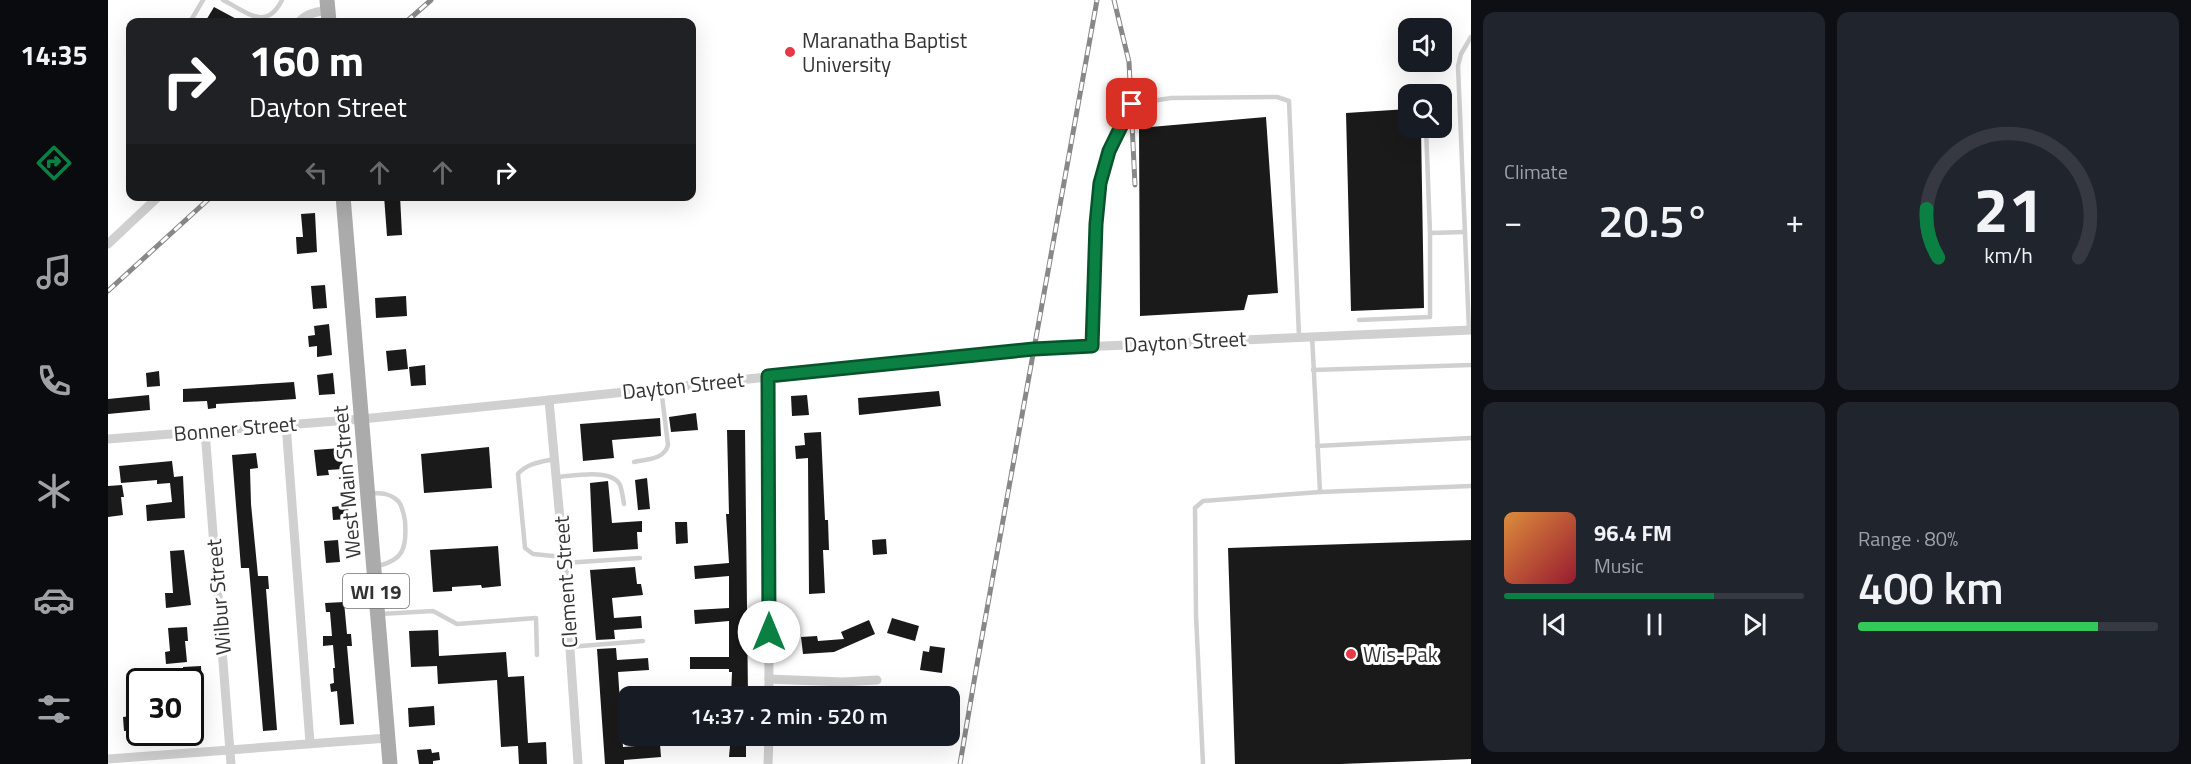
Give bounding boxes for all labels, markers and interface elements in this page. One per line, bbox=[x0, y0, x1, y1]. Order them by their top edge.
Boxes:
map controls bbox=[1398, 18, 1452, 138]
button: sound bbox=[1398, 18, 1452, 72]
place label: Maranatha Baptist University bbox=[802, 24, 968, 80]
text: 160 m bbox=[249, 28, 364, 92]
text: 14:35 bbox=[20, 34, 88, 75]
icon: right bbox=[150, 42, 228, 120]
marker: Maranatha Baptist University bbox=[783, 45, 797, 59]
pin bbox=[1106, 78, 1157, 129]
button: search bbox=[1398, 84, 1452, 138]
text: Dayton Street bbox=[249, 86, 407, 127]
icon: arrive bbox=[1115, 87, 1148, 120]
icon: directions bbox=[33, 142, 75, 184]
icon: left bbox=[300, 156, 333, 189]
icon: ahead bbox=[363, 156, 396, 189]
icon: ahead bbox=[426, 156, 459, 189]
icon: right bbox=[489, 156, 522, 189]
text: Climate bbox=[1504, 156, 1568, 187]
text: 21 bbox=[1973, 161, 2043, 256]
text: 20.5° bbox=[1598, 186, 1710, 254]
text: − bbox=[1504, 196, 1522, 246]
text: + bbox=[1786, 196, 1804, 246]
text: km/h bbox=[1984, 239, 2032, 271]
icon: music bbox=[33, 251, 75, 293]
street label: Dayton Street bbox=[1123, 322, 1248, 360]
icon: phone bbox=[33, 360, 75, 402]
street label: Dayton Street bbox=[620, 363, 746, 407]
street label: West Main Street bbox=[323, 404, 369, 560]
street label: Bonner Street bbox=[172, 407, 298, 449]
icon: climate bbox=[33, 470, 75, 512]
street label: Clement Street bbox=[544, 514, 586, 649]
text: 96.4 FM bbox=[1594, 516, 1672, 550]
text: Range · 80% bbox=[1858, 523, 1958, 554]
street label: Wilbur Street bbox=[197, 537, 239, 656]
text: Music bbox=[1594, 550, 1644, 581]
text: 400 km bbox=[1858, 553, 2004, 621]
road number: WI 19 bbox=[343, 574, 409, 608]
icon: car bbox=[33, 579, 75, 621]
position arrow bbox=[737, 600, 801, 664]
icon: previous bbox=[1538, 608, 1571, 641]
icon: pause bbox=[1638, 608, 1671, 641]
icon: next bbox=[1738, 608, 1771, 641]
place label: Wis-Pak bbox=[1363, 638, 1438, 670]
marker: Wis-Pak bbox=[1344, 647, 1358, 661]
speed limit sign: 30 bbox=[126, 668, 204, 746]
icon: filters bbox=[33, 688, 75, 730]
text: 14:37 · 2 min · 520 m bbox=[690, 699, 888, 733]

